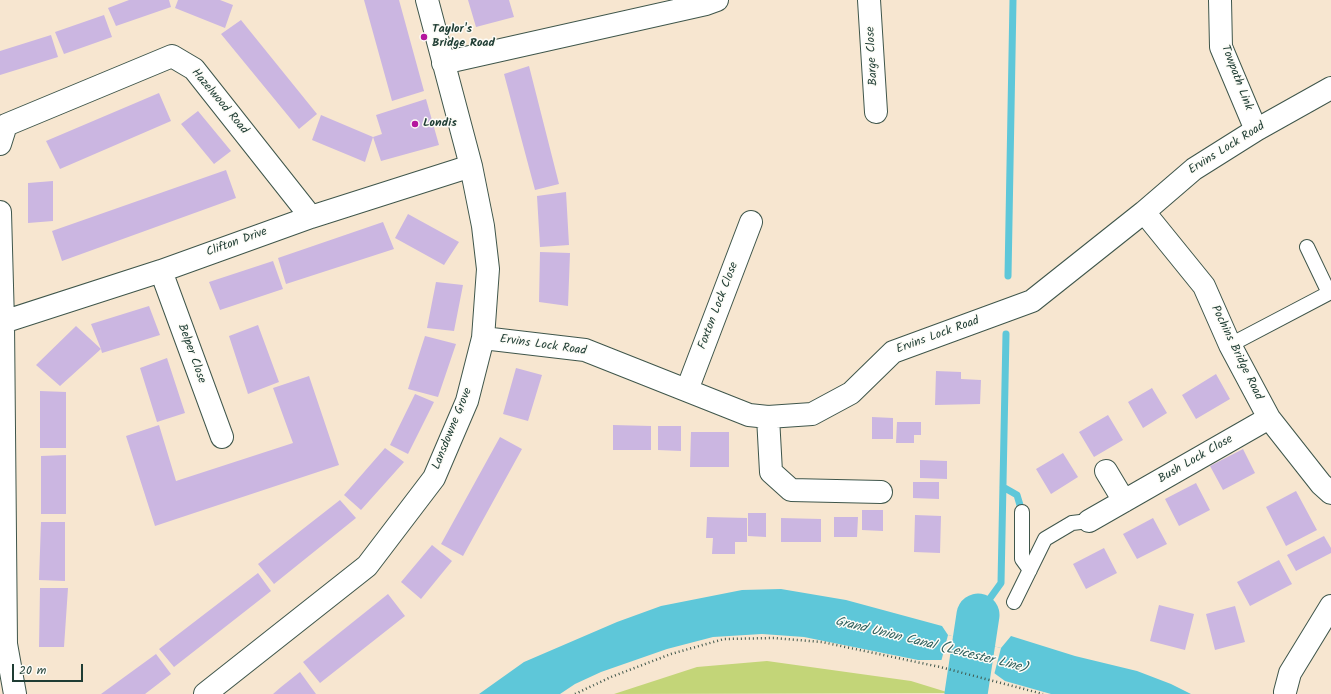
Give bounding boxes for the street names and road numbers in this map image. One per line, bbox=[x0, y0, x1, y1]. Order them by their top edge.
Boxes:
street label: Barge Close bbox=[864, 26, 882, 86]
street label: Towpath Link bbox=[1217, 43, 1255, 113]
street label: Hazelwood Road bbox=[187, 66, 251, 138]
street label: Ervins Lock Road bbox=[1186, 120, 1268, 178]
street label: Clifton Drive bbox=[205, 225, 269, 261]
street label: Foxton Lock Close bbox=[696, 260, 742, 352]
street label: Pochins Bridge Road bbox=[1207, 303, 1265, 403]
street label: Ervins Lock Road bbox=[895, 314, 981, 358]
street label: Belper Close bbox=[174, 322, 208, 386]
street label: Ervins Lock Road bbox=[499, 333, 587, 359]
street label: Lansdowne Grove bbox=[430, 386, 476, 472]
street label: Bush Lock Close bbox=[1156, 433, 1236, 487]

